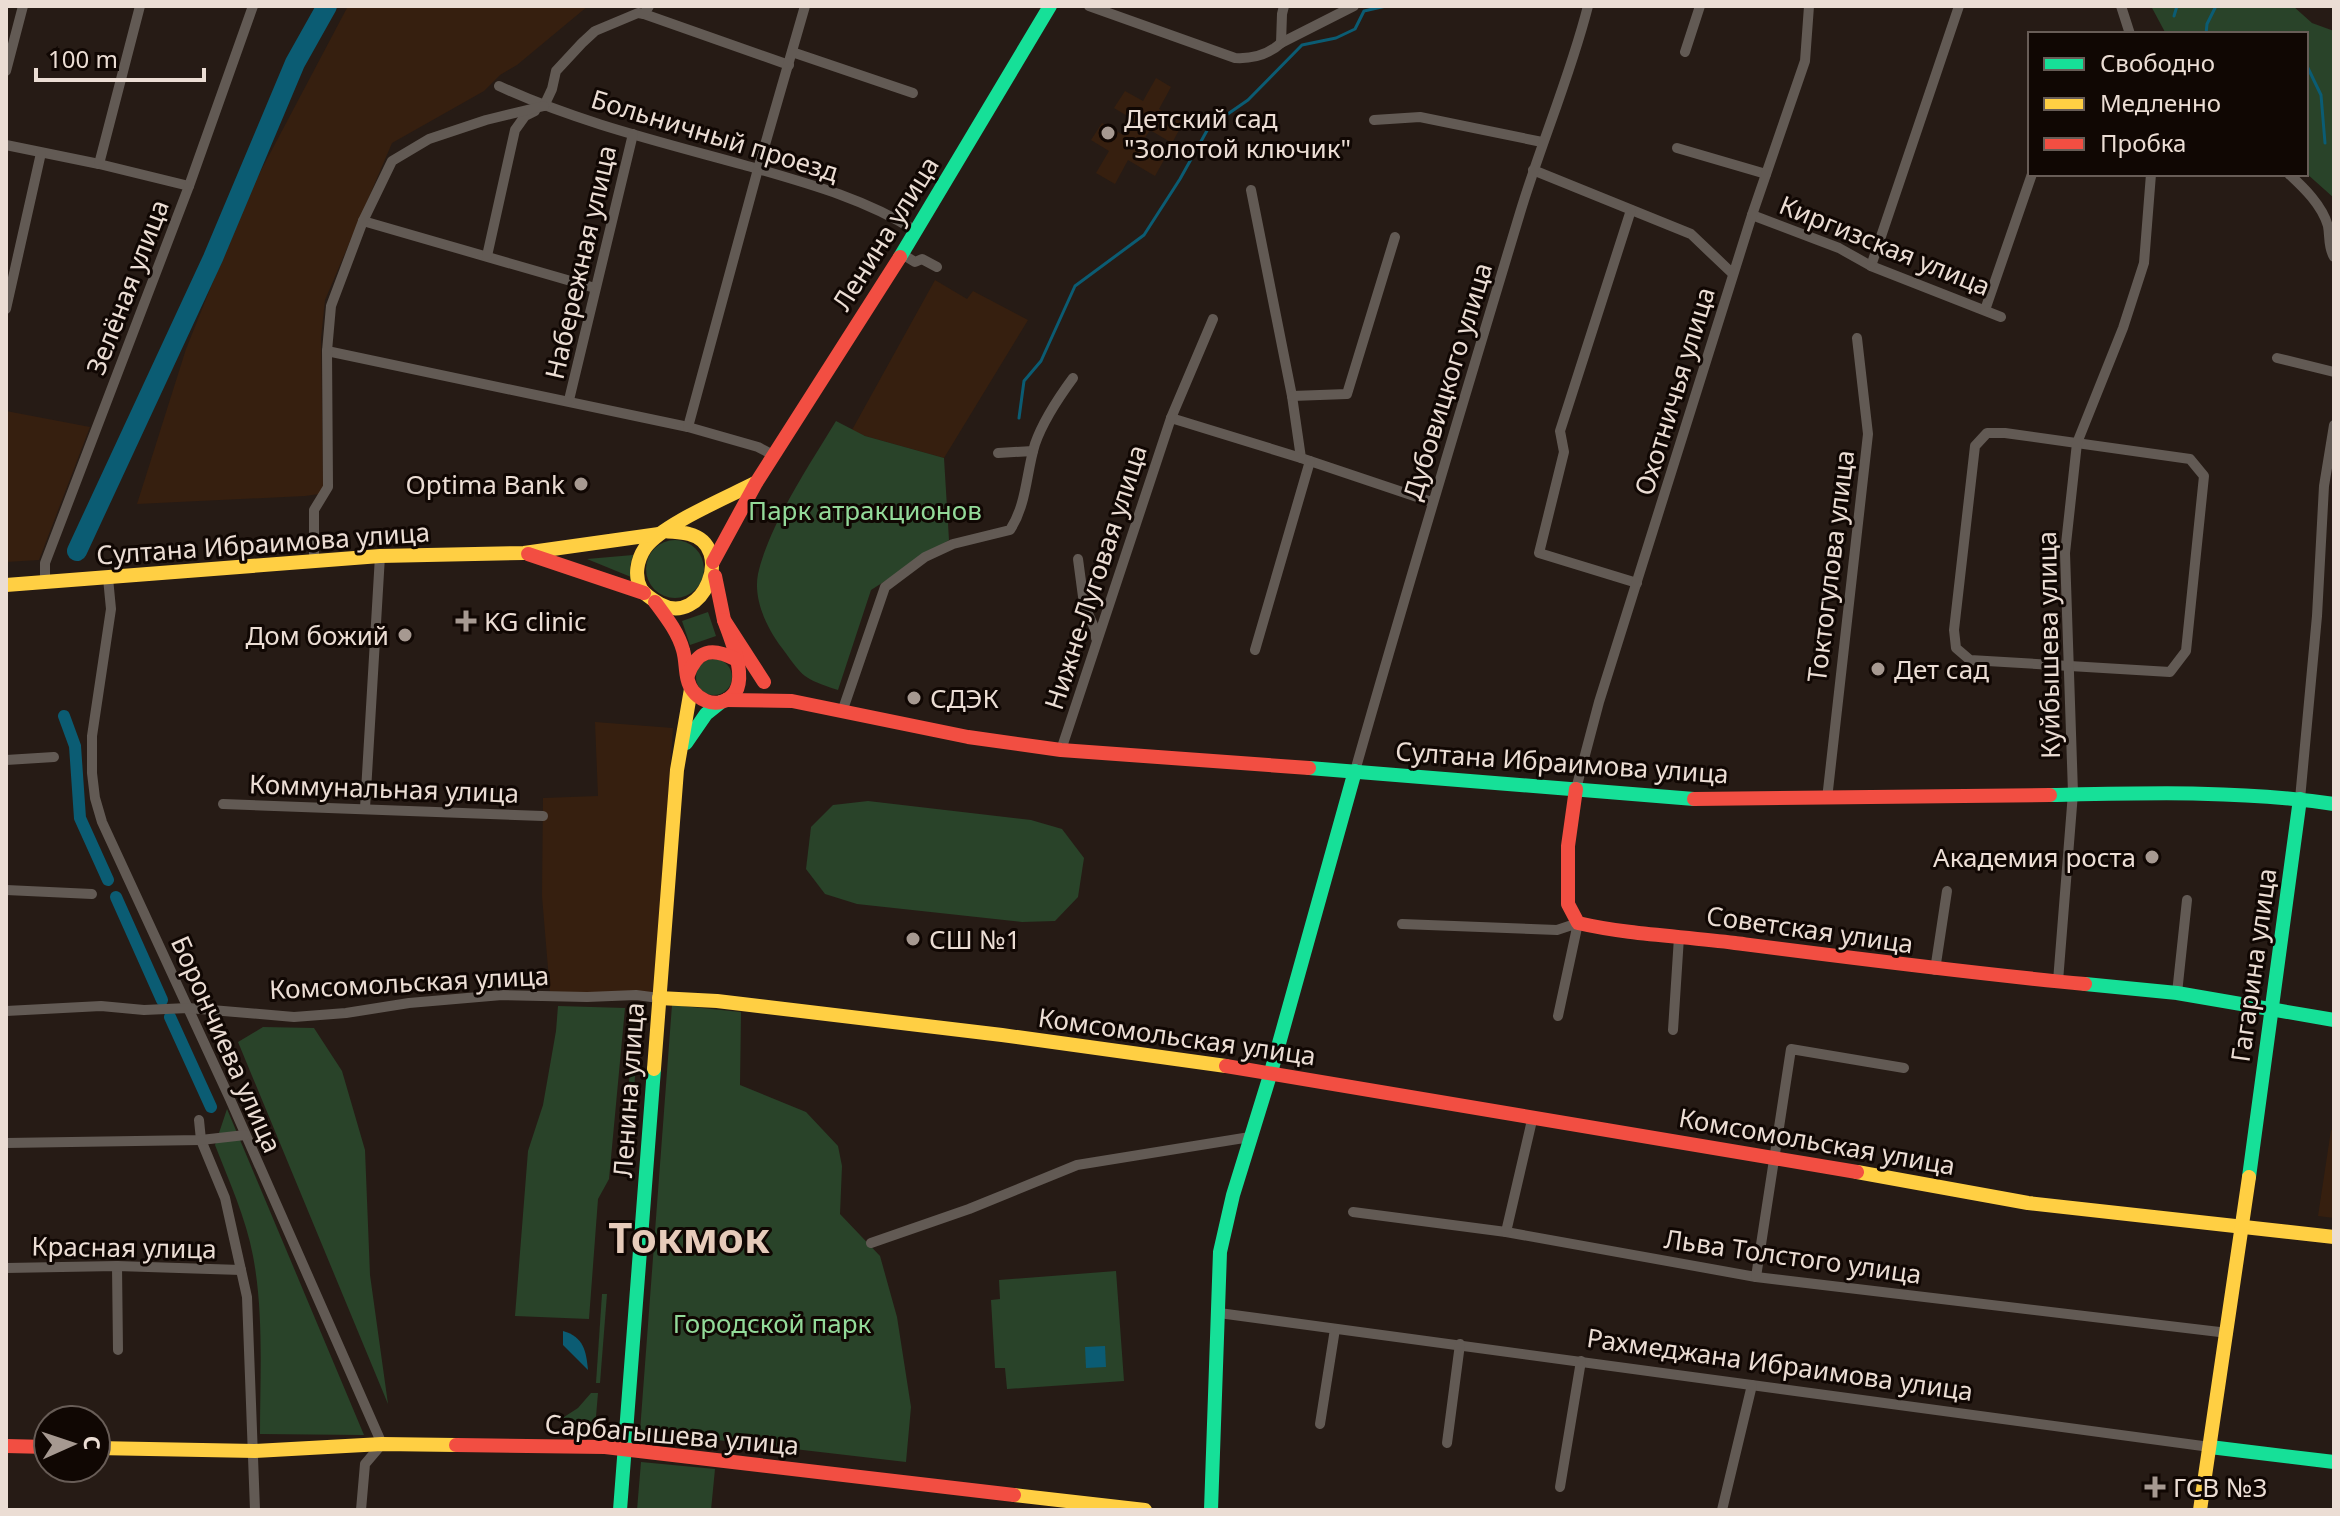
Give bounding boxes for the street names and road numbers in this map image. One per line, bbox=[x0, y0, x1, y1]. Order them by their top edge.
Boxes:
street label: Больничный проезд bbox=[587, 80, 843, 190]
street label: Набережная улица bbox=[536, 142, 624, 382]
street label: Ленина улица bbox=[823, 149, 947, 317]
street label: Киргизская улица bbox=[1774, 186, 1996, 304]
street label: Зелёная улица bbox=[77, 194, 177, 380]
street label: Дубовицкого улица bbox=[1394, 258, 1500, 504]
street label: Охотничья улица bbox=[1625, 282, 1723, 500]
street label: Нижне-Луговая улица bbox=[1035, 440, 1155, 714]
street label: Токтогулова улица bbox=[1798, 448, 1862, 684]
street label: Султана Ибраимова улица bbox=[95, 513, 431, 573]
street label: Куйбышева улица bbox=[2028, 531, 2068, 759]
street label: Султана Ибраимова улица bbox=[1394, 732, 1730, 792]
street label: Коммунальная улица bbox=[248, 765, 520, 811]
street label: Гагарина улица bbox=[2222, 866, 2284, 1064]
street label: Советская улица bbox=[1704, 897, 1916, 961]
street label: Борончиева улица bbox=[163, 930, 291, 1158]
street label: Комсомольская улица bbox=[268, 957, 550, 1007]
street label: Комсомольская улица bbox=[1036, 999, 1318, 1073]
street label: Ленина улица bbox=[604, 1001, 652, 1179]
street label: Комсомольская улица bbox=[1676, 1099, 1958, 1183]
street label: Льва Толстого улица bbox=[1662, 1220, 1924, 1292]
street label: Красная улица bbox=[31, 1227, 217, 1267]
street label: Рахмеджана Ибраимова улица bbox=[1585, 1319, 1975, 1409]
street label: Сарбагышева улица bbox=[543, 1405, 801, 1463]

